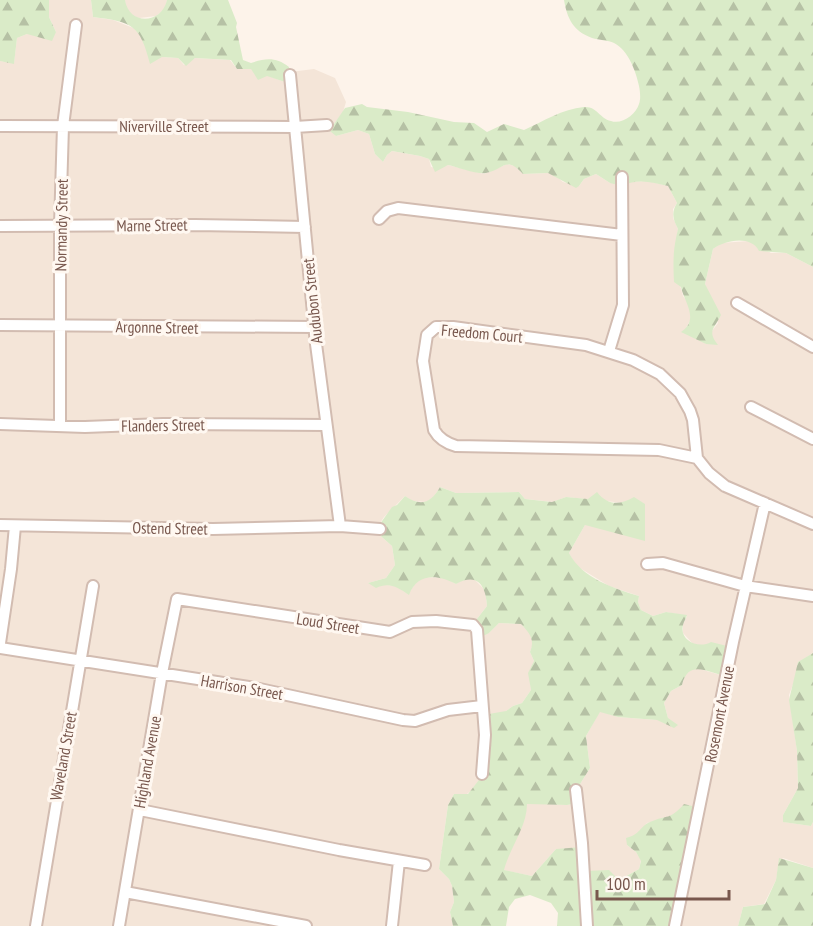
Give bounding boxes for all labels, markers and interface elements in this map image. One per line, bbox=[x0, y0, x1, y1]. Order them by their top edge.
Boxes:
street label: Niverville Street bbox=[119, 116, 209, 136]
street label: Normandy Street bbox=[50, 178, 72, 272]
street label: Marne Street bbox=[116, 214, 188, 236]
street label: Audubon Street bbox=[298, 257, 326, 345]
street label: Argonne Street bbox=[115, 316, 199, 338]
street label: Freedom Court bbox=[440, 319, 524, 347]
street label: Flanders Street bbox=[121, 414, 206, 436]
street label: Ostend Street bbox=[132, 517, 209, 539]
street label: Loud Street bbox=[295, 608, 361, 638]
street label: Rosemont Avenue bbox=[700, 664, 738, 764]
street label: Harrison Street bbox=[199, 670, 285, 704]
street label: Waveland Street bbox=[45, 709, 81, 802]
street label: Highland Avenue bbox=[129, 714, 165, 810]
scale bar bbox=[597, 863, 729, 901]
text: 100 m bbox=[606, 872, 646, 895]

